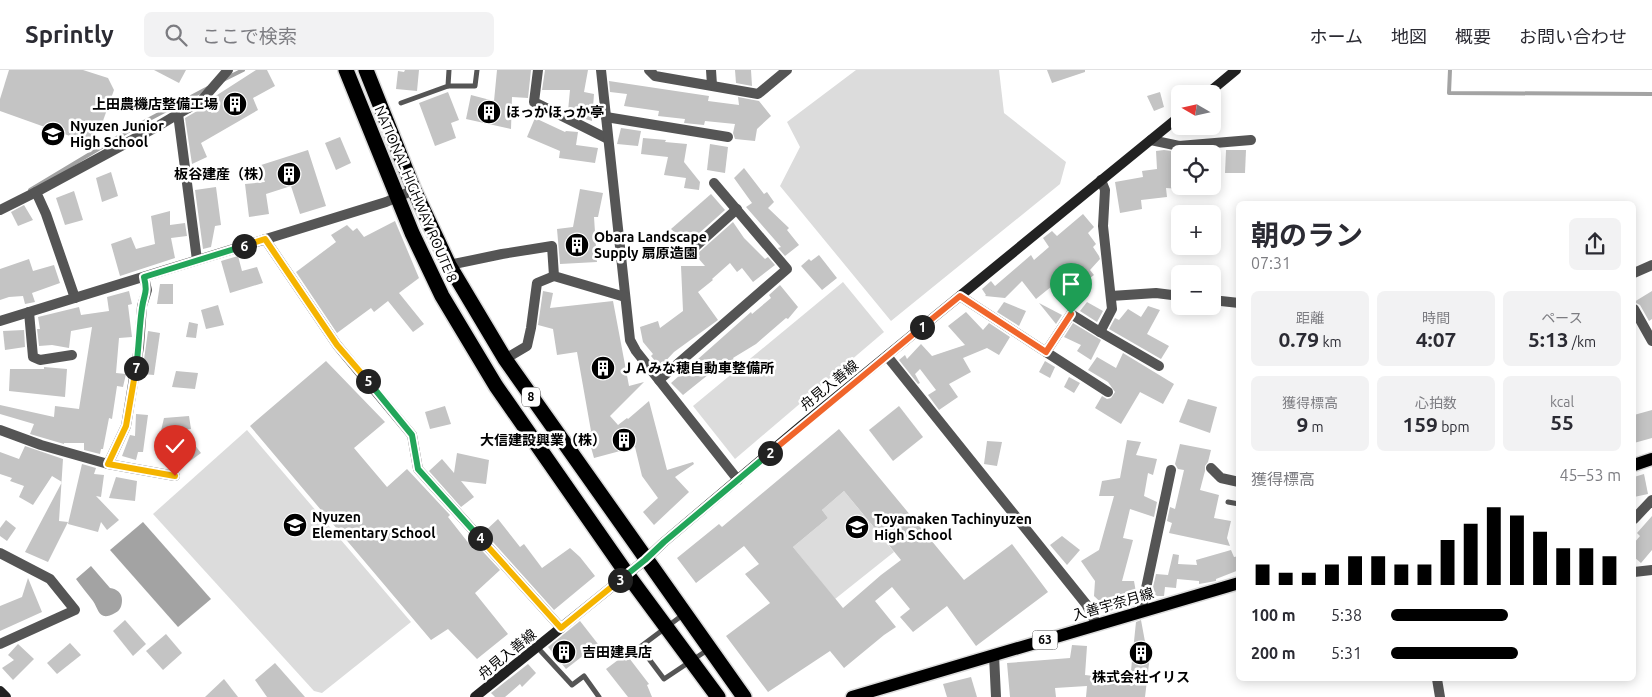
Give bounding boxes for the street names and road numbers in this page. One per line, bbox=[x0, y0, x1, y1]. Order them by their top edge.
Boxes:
street label: NATIONAL HIGHWAY ROUTE 8 bbox=[371, 103, 461, 285]
street label: 舟見入善線 bbox=[797, 357, 861, 413]
road number: 8 bbox=[522, 388, 540, 407]
street label: 入善宇奈月線 bbox=[1070, 585, 1156, 623]
street label: 舟見入善線 bbox=[475, 626, 539, 682]
road number: 63 bbox=[1032, 630, 1058, 650]

